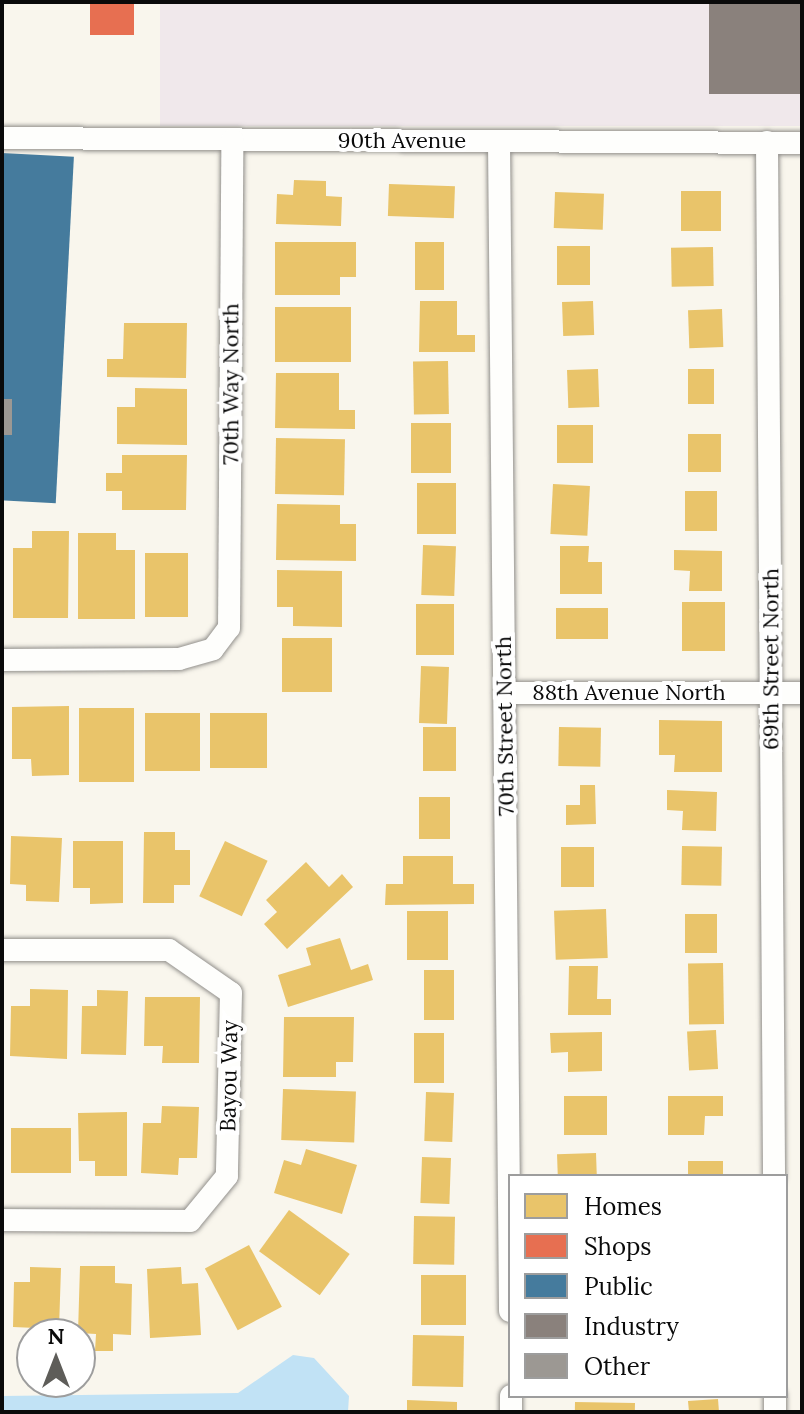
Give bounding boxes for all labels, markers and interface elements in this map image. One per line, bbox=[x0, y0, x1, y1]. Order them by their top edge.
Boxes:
street label: 90th Avenue bbox=[338, 128, 466, 154]
street label: 70th Way North bbox=[218, 303, 244, 465]
street label: 69th Street North bbox=[758, 568, 784, 750]
street label: 70th Street North bbox=[490, 636, 520, 816]
street label: 88th Avenue North bbox=[532, 680, 726, 706]
street label: Bayou Way bbox=[215, 1020, 243, 1132]
legend bbox=[508, 1174, 788, 1398]
text: Homes bbox=[584, 1191, 662, 1222]
text: Shops bbox=[584, 1231, 651, 1262]
text: Public bbox=[584, 1271, 653, 1302]
text: Industry bbox=[584, 1311, 679, 1342]
north arrow bbox=[16, 1318, 96, 1398]
text: N bbox=[47, 1322, 65, 1350]
text: Other bbox=[584, 1351, 650, 1382]

